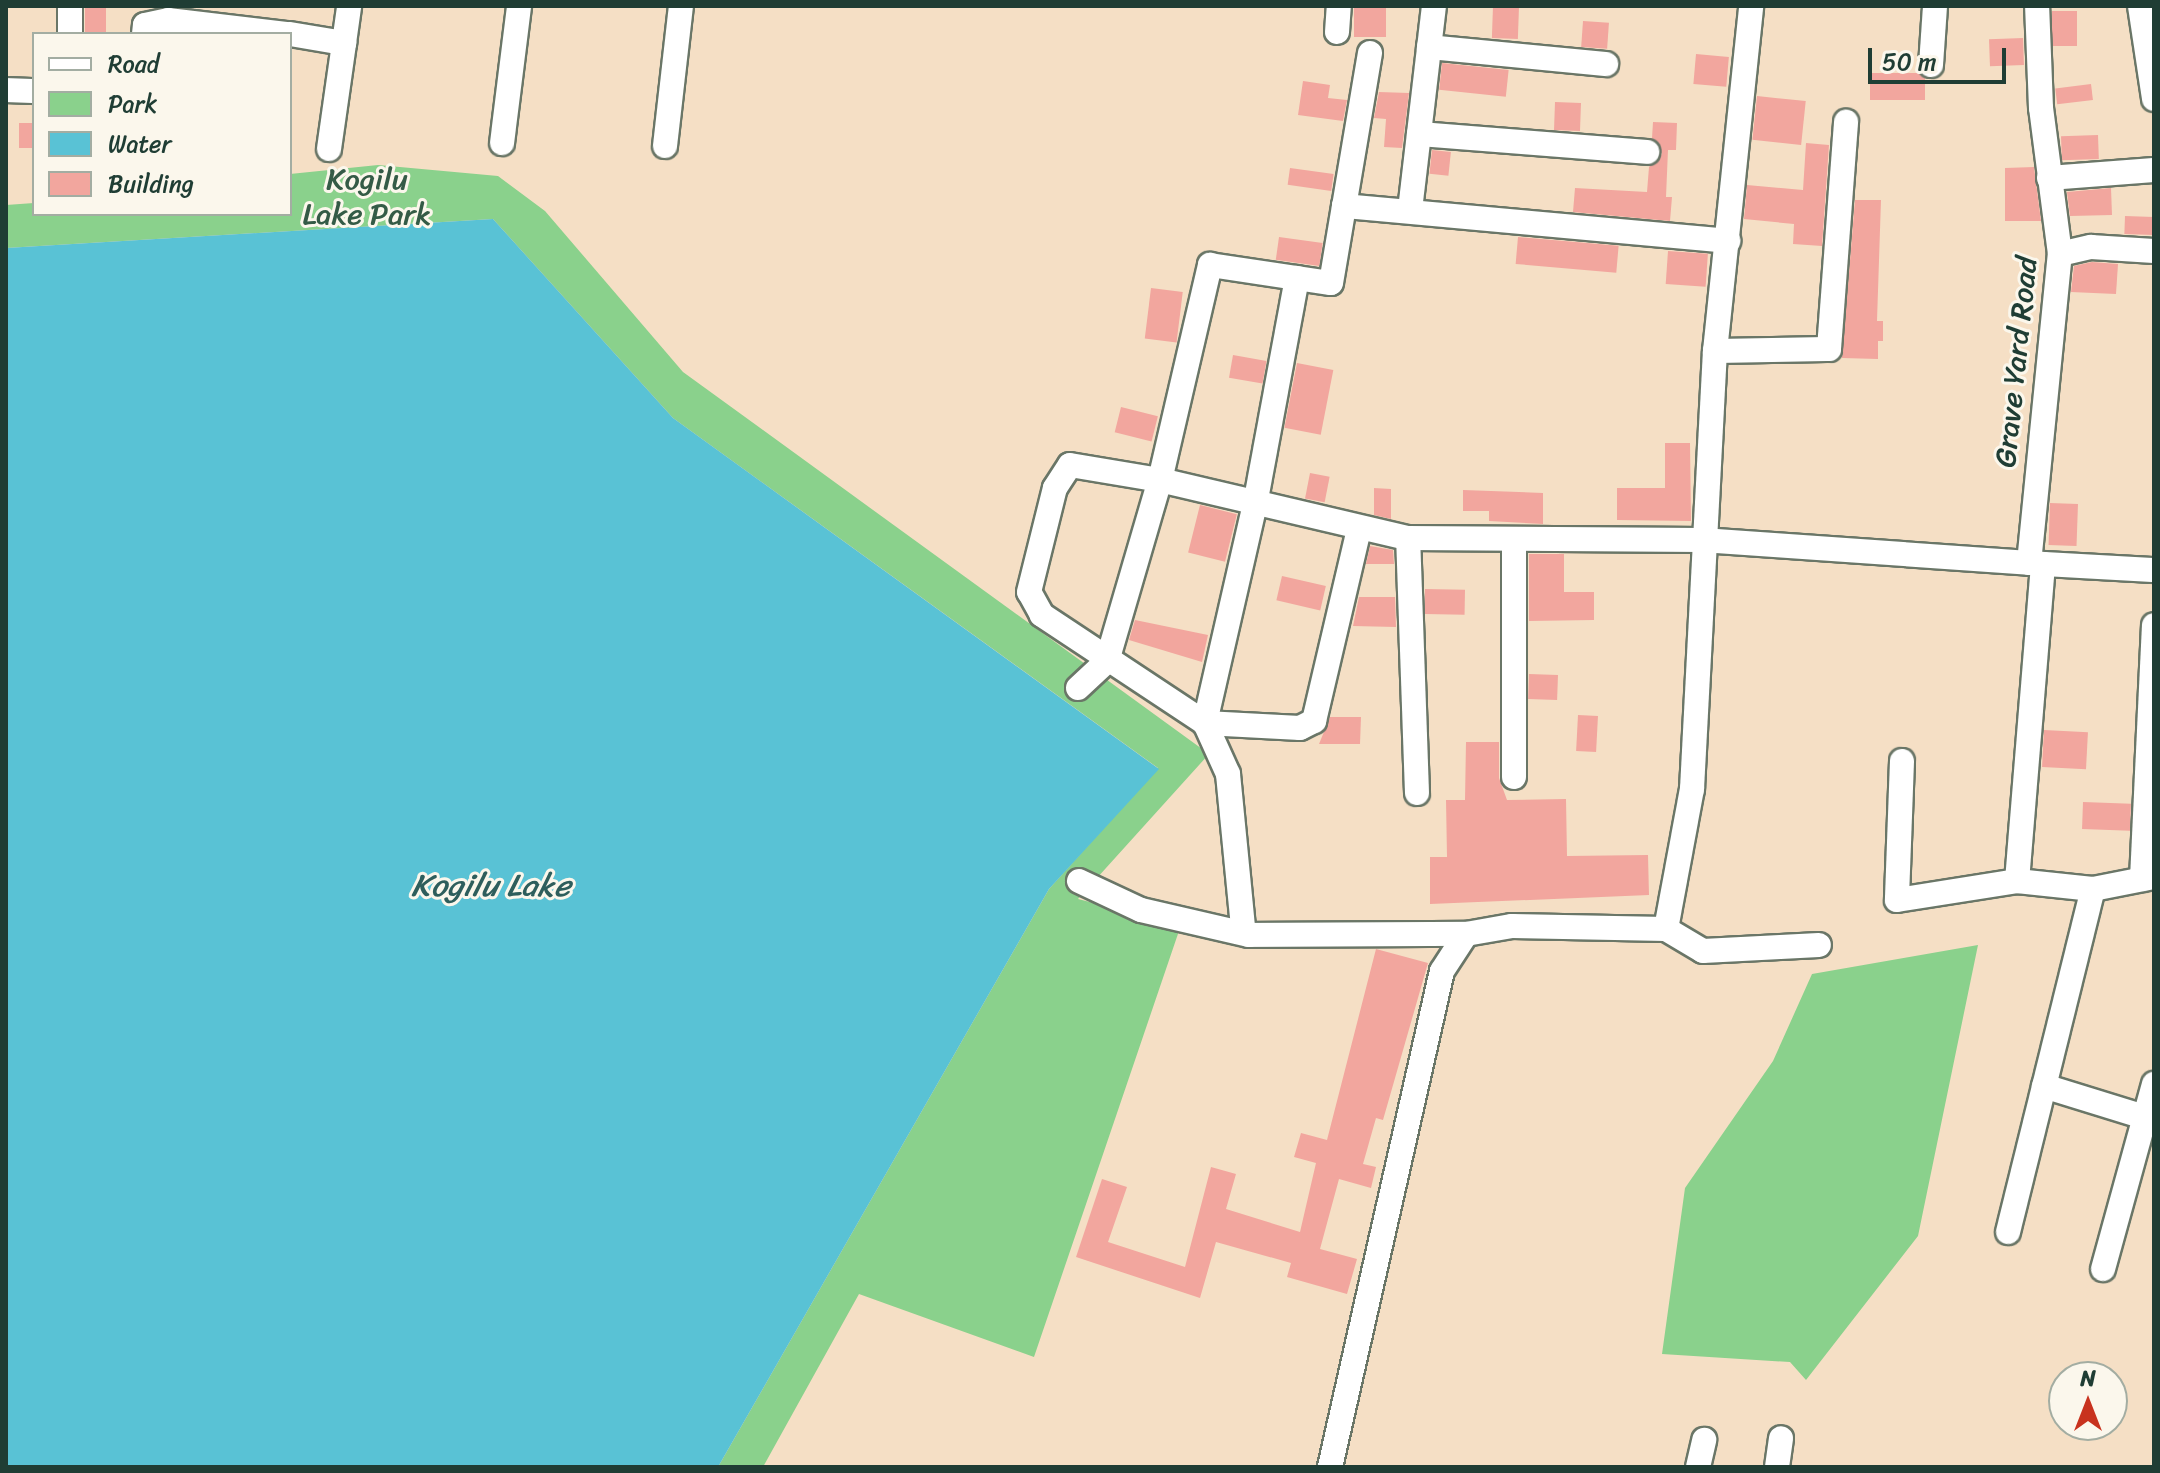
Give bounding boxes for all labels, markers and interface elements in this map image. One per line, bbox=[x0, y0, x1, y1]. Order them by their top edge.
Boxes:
legend bbox=[32, 32, 292, 216]
scale bar bbox=[1872, 32, 2010, 82]
text: 50 m bbox=[1882, 41, 1937, 83]
text: Road bbox=[108, 43, 159, 85]
text: Park bbox=[108, 83, 157, 125]
text: Water bbox=[108, 123, 171, 165]
park label: Kogilu Lake Park bbox=[302, 161, 432, 232]
text: Building bbox=[108, 163, 194, 205]
street label: Grave Yard Road bbox=[1987, 255, 2045, 469]
water label: Kogilu Lake bbox=[411, 867, 571, 905]
text: N bbox=[2080, 1359, 2096, 1398]
north arrow bbox=[2048, 1361, 2128, 1441]

